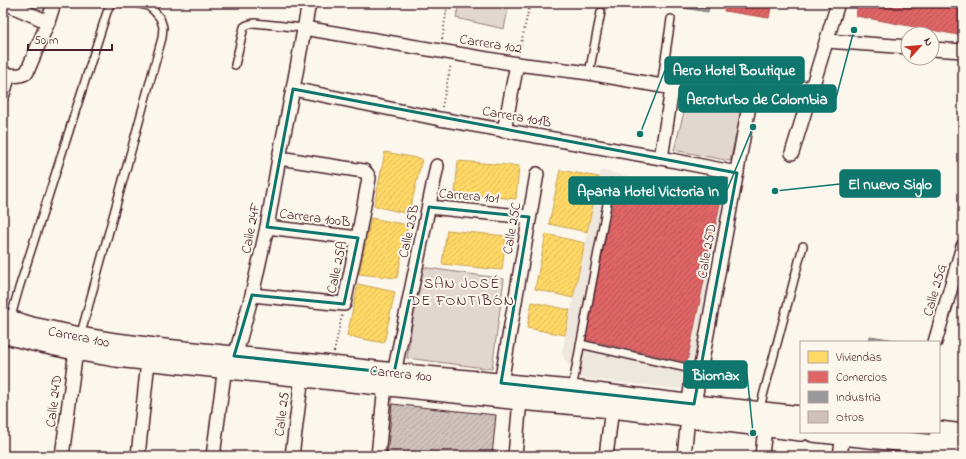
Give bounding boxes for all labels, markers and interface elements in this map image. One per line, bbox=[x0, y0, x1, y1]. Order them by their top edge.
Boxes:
scale bar bbox=[28, 26, 112, 52]
north arrow bbox=[900, 26, 940, 66]
street label: Carrera 102 bbox=[458, 29, 524, 60]
text: 50 m bbox=[34, 32, 58, 50]
text: N bbox=[919, 35, 937, 49]
callout: Aero Hotel Boutique bbox=[665, 57, 804, 84]
text: Aero Hotel Boutique bbox=[673, 60, 796, 82]
callout: Aeroturbo de Colombia bbox=[679, 85, 836, 112]
text: Aeroturbo de Colombia bbox=[686, 89, 828, 111]
street label: Carrera 101B bbox=[480, 101, 553, 134]
callout: El nuevo Siglo bbox=[840, 170, 940, 197]
text: El nuevo Siglo bbox=[848, 174, 932, 198]
callout: Aparta Hotel Victoria In bbox=[569, 177, 727, 204]
text: Aparta Hotel Victoria In bbox=[577, 181, 719, 203]
street label: Carrera 101 bbox=[438, 183, 500, 210]
street label: Calle 25C bbox=[498, 200, 527, 256]
street label: Calle 24F bbox=[236, 201, 267, 256]
street label: Calle 25B bbox=[394, 203, 425, 260]
street label: Carrera 100B bbox=[278, 204, 352, 233]
street label: Calle 25D bbox=[692, 222, 723, 280]
street label: Calle 25A bbox=[322, 239, 353, 296]
street label: Calle 25G bbox=[918, 262, 953, 319]
district label: SAN JOSÉ DE FONTIBÓN bbox=[408, 273, 515, 312]
street label: Carrera 100 bbox=[46, 321, 111, 354]
legend bbox=[800, 341, 940, 433]
text: Viviendas bbox=[835, 349, 882, 367]
street label: Carrera 100 bbox=[369, 361, 433, 388]
callout: Biomax bbox=[684, 361, 747, 388]
text: Biomax bbox=[691, 365, 740, 387]
text: Comercios bbox=[836, 369, 887, 387]
street label: Calle 24D bbox=[41, 374, 68, 429]
text: Industria bbox=[836, 389, 881, 407]
street label: Calle 25 bbox=[269, 391, 296, 438]
text: Otros bbox=[836, 409, 864, 427]

